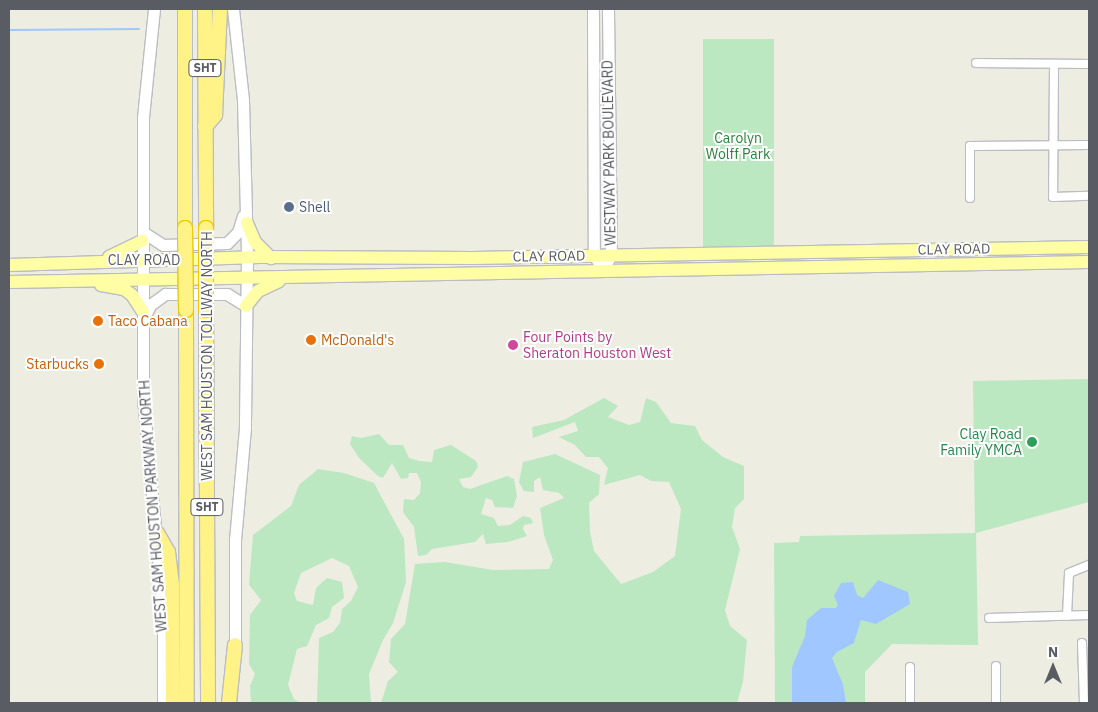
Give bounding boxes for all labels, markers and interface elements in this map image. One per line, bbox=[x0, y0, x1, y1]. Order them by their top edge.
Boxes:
road number: SHT bbox=[188, 58, 222, 78]
street label: WESTWAY PARK BOULEVARD bbox=[599, 60, 619, 246]
park label: Carolyn Wolff Park bbox=[706, 130, 770, 162]
place label: Shell bbox=[299, 199, 330, 215]
marker: Shell bbox=[283, 201, 295, 213]
street label: WEST SAM HOUSTON TOLLWAY NORTH bbox=[199, 231, 215, 481]
street label: CLAY ROAD bbox=[918, 240, 990, 258]
street label: CLAY ROAD bbox=[513, 247, 585, 265]
street label: CLAY ROAD bbox=[108, 252, 180, 268]
place label: Taco Cabana bbox=[108, 313, 188, 329]
marker: Taco Cabana bbox=[92, 315, 104, 327]
place label: Four Points by Sheraton Houston West bbox=[523, 329, 671, 362]
place label: McDonald's bbox=[321, 332, 394, 348]
marker: McDonald's bbox=[305, 334, 317, 346]
marker: Four Points by Sheraton Houston West bbox=[507, 339, 519, 351]
place label: Starbucks bbox=[26, 356, 89, 372]
marker: Starbucks bbox=[93, 358, 105, 370]
street label: WEST SAM HOUSTON PARKWAY NORTH bbox=[136, 379, 170, 633]
place label: Clay Road Family YMCA bbox=[940, 426, 1022, 458]
marker: Clay Road Family YMCA bbox=[1026, 436, 1038, 448]
road number: SHT bbox=[190, 498, 224, 516]
north arrow bbox=[1028, 642, 1078, 692]
text: N bbox=[1048, 643, 1058, 661]

